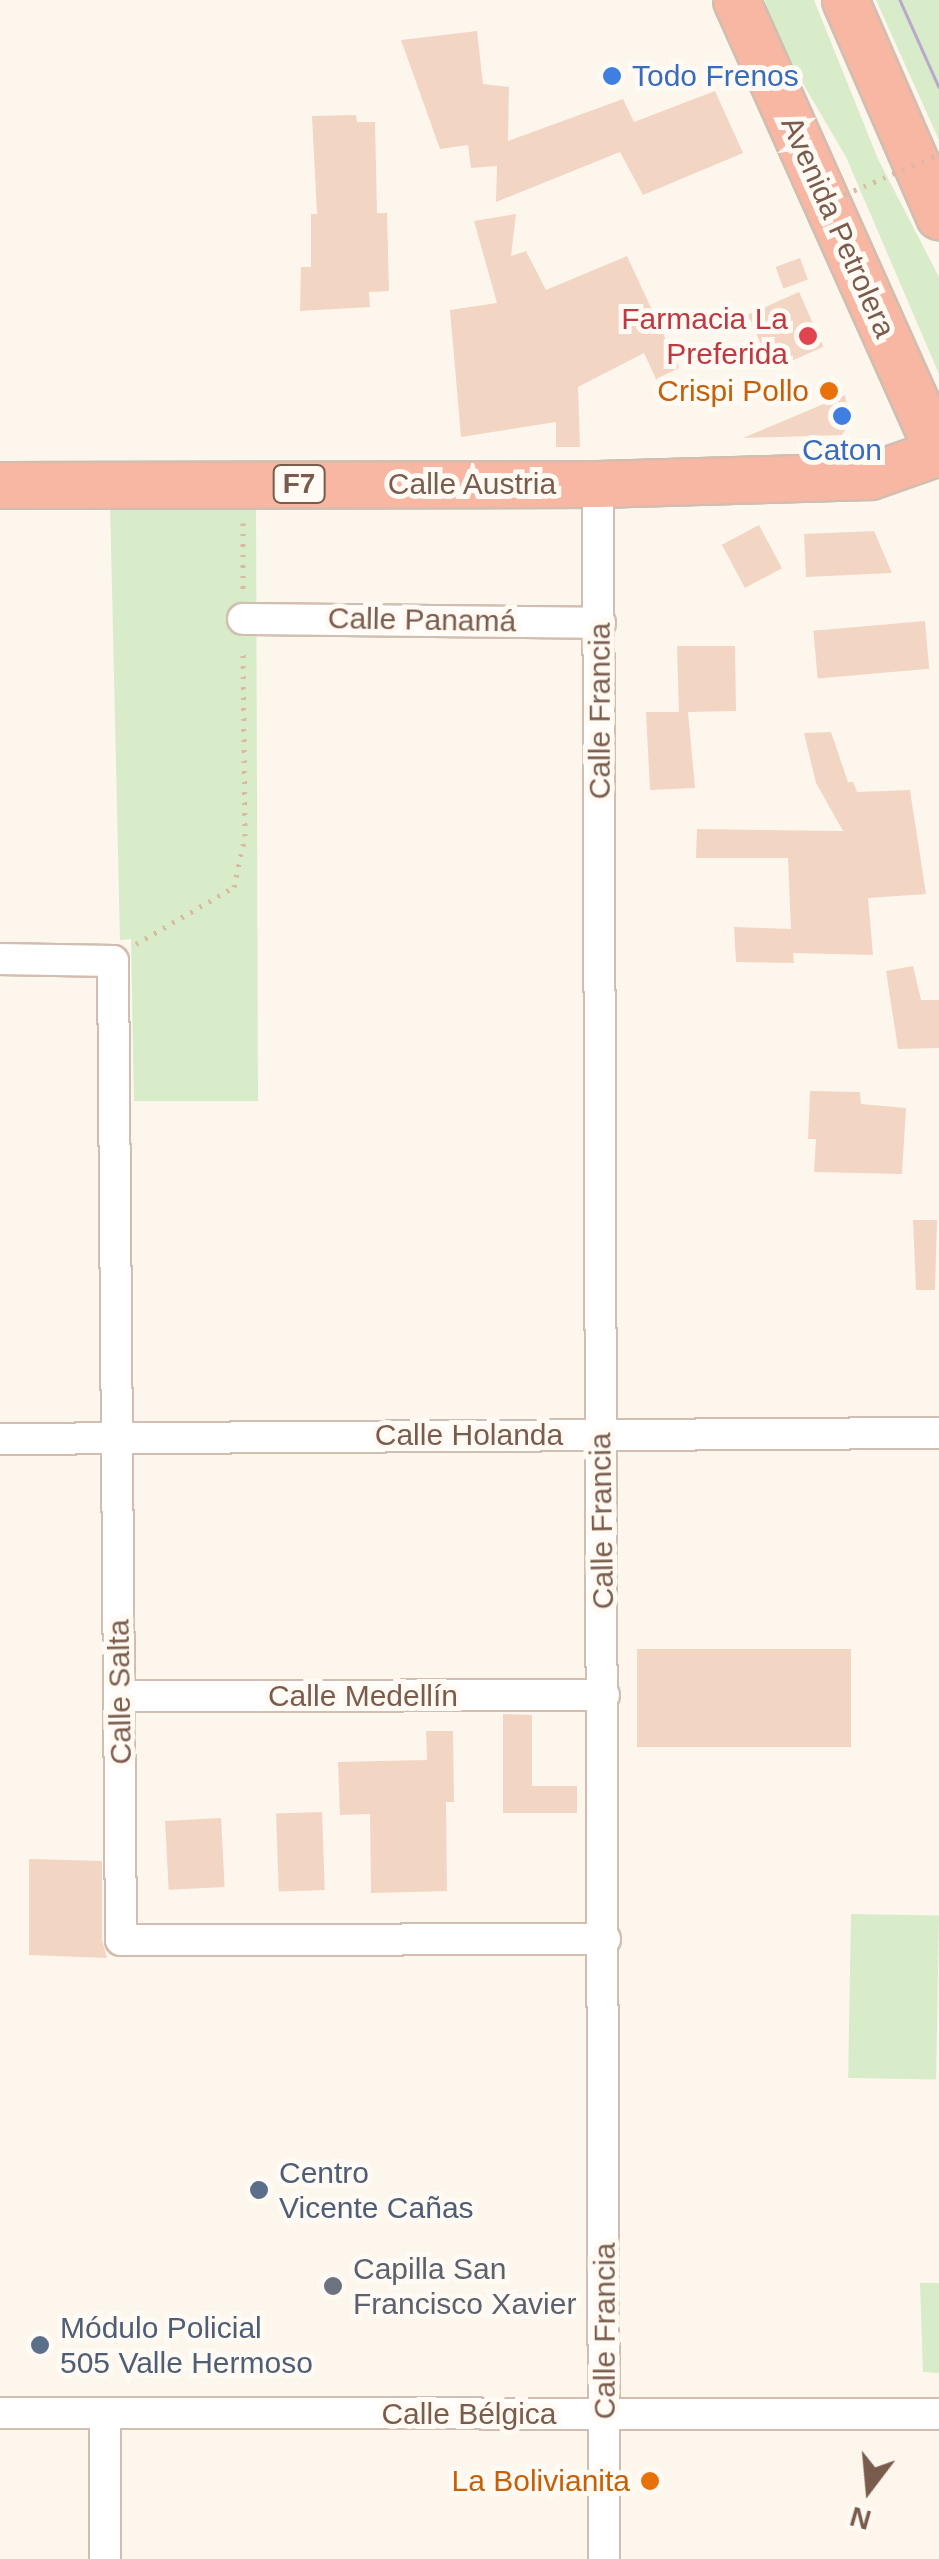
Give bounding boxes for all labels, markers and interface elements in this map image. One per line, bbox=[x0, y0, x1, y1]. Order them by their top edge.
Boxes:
place label: Todo Frenos bbox=[632, 58, 799, 94]
marker: Todo Frenos bbox=[601, 65, 623, 87]
street label: Avenida Petrolera bbox=[773, 111, 903, 343]
place label: Farmacia La Preferida bbox=[621, 301, 788, 372]
marker: Farmacia La Preferida bbox=[797, 325, 819, 347]
place label: Crispi Pollo bbox=[657, 373, 809, 409]
marker: Crispi Pollo bbox=[818, 380, 840, 402]
marker: Caton bbox=[831, 405, 853, 427]
place label: Caton bbox=[802, 432, 882, 468]
road number: F7 bbox=[272, 461, 326, 507]
street label: Calle Austria bbox=[387, 466, 557, 502]
street label: Calle Panamá bbox=[327, 600, 517, 640]
street label: Calle Francia bbox=[582, 623, 618, 799]
street label: Calle Holanda bbox=[375, 1417, 563, 1453]
street label: Calle Francia bbox=[582, 1432, 622, 1610]
street label: Calle Salta bbox=[101, 1619, 139, 1765]
street label: Calle Medellín bbox=[268, 1678, 458, 1714]
place label: Centro Vicente Cañas bbox=[279, 2155, 474, 2226]
marker: Centro Vicente Cañas bbox=[248, 2179, 270, 2201]
street label: Calle Francia bbox=[587, 2243, 623, 2419]
place label: Capilla San Francisco Xavier bbox=[353, 2251, 576, 2322]
marker: Capilla San Francisco Xavier bbox=[322, 2275, 344, 2297]
place label: Módulo Policial 505 Valle Hermoso bbox=[60, 2310, 313, 2380]
marker: Módulo Policial 505 Valle Hermoso bbox=[29, 2334, 51, 2356]
street label: Calle Bélgica bbox=[381, 2396, 557, 2432]
north arrow bbox=[819, 2439, 919, 2539]
place label: La Bolivianita bbox=[452, 2463, 630, 2499]
marker: La Bolivianita bbox=[639, 2470, 661, 2492]
text: N bbox=[847, 2501, 875, 2536]

